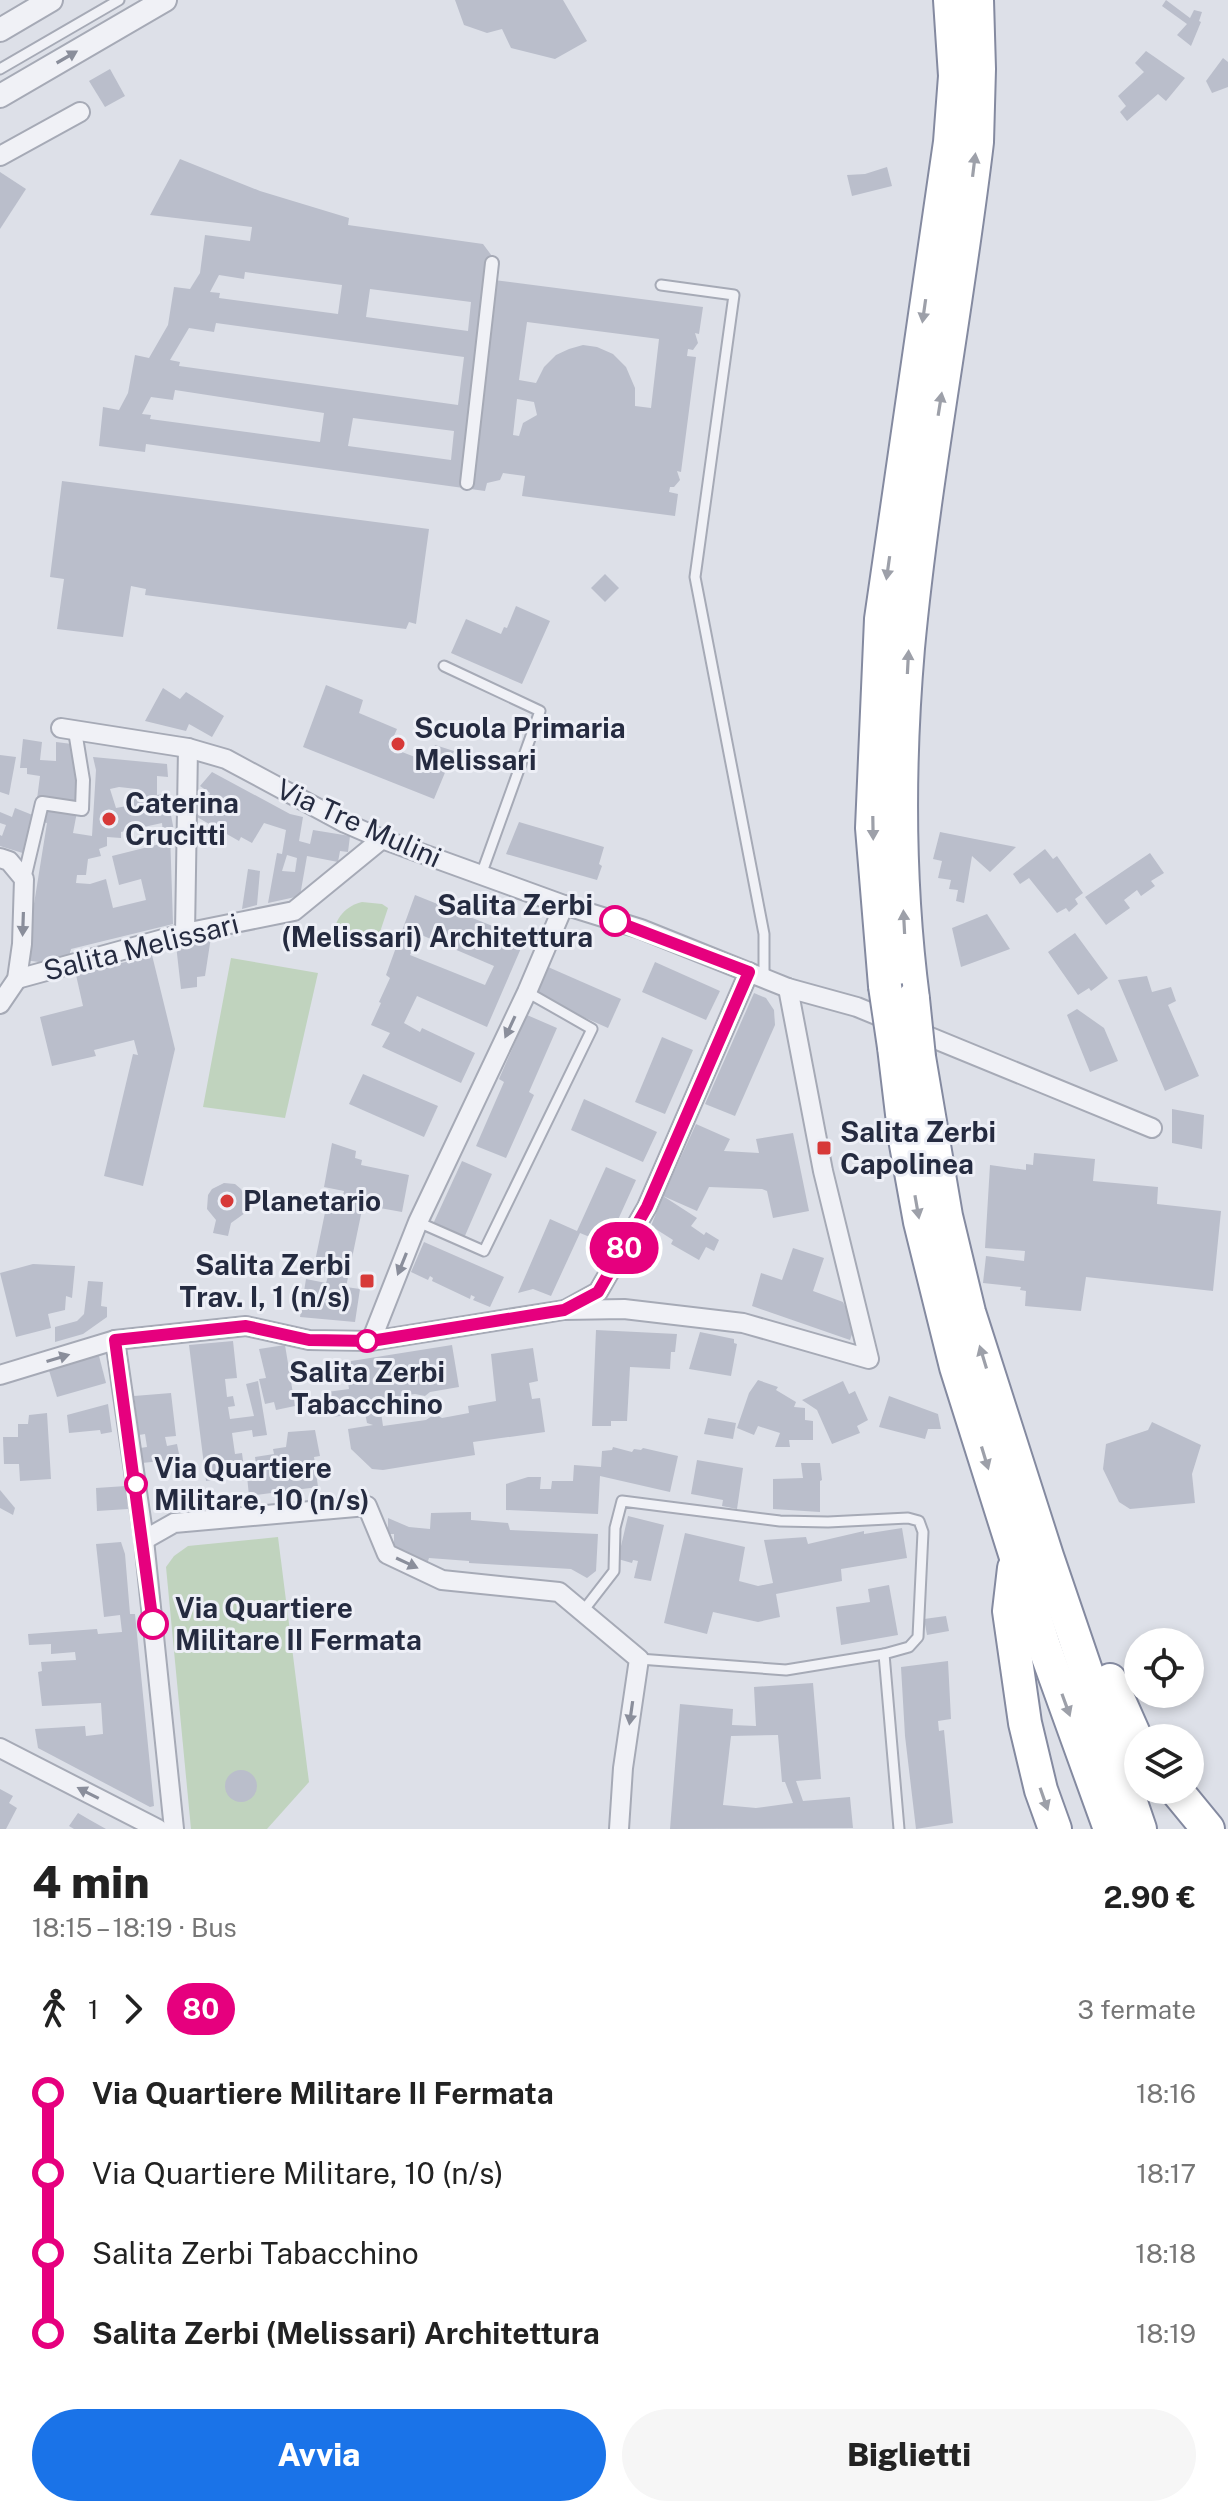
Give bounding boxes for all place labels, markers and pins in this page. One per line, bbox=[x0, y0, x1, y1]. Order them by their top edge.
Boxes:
place label: Scuola Primaria Melissari bbox=[414, 711, 626, 776]
marker: Scuola Primaria Melissari bbox=[389, 735, 407, 753]
place label: Caterina Crucitti bbox=[125, 786, 239, 851]
marker: Caterina Crucitti bbox=[100, 810, 118, 828]
place label: Salita Zerbi (Melissari) Architettura bbox=[281, 888, 593, 953]
marker: Salita Zerbi (Melissari) Architettura bbox=[600, 906, 630, 936]
place label: Salita Zerbi Capolinea bbox=[840, 1115, 996, 1180]
marker: Salita Zerbi Capolinea bbox=[815, 1139, 833, 1157]
place label: Planetario bbox=[243, 1184, 381, 1217]
marker: Planetario bbox=[218, 1192, 236, 1210]
place label: Salita Zerbi Trav. I, 1 (n/s) bbox=[179, 1248, 351, 1313]
marker: Salita Zerbi Trav. I, 1 (n/s) bbox=[358, 1272, 376, 1290]
marker: Salita Zerbi Tabacchino bbox=[356, 1330, 378, 1352]
place label: Salita Zerbi Tabacchino bbox=[289, 1355, 445, 1420]
place label: Via Quartiere Militare, 10 (n/s) bbox=[154, 1451, 370, 1516]
marker: Via Quartiere Militare, 10 (n/s) bbox=[125, 1473, 147, 1495]
place label: Via Quartiere Militare II Fermata bbox=[175, 1591, 422, 1656]
marker: Via Quartiere Militare II Fermata bbox=[138, 1609, 168, 1639]

